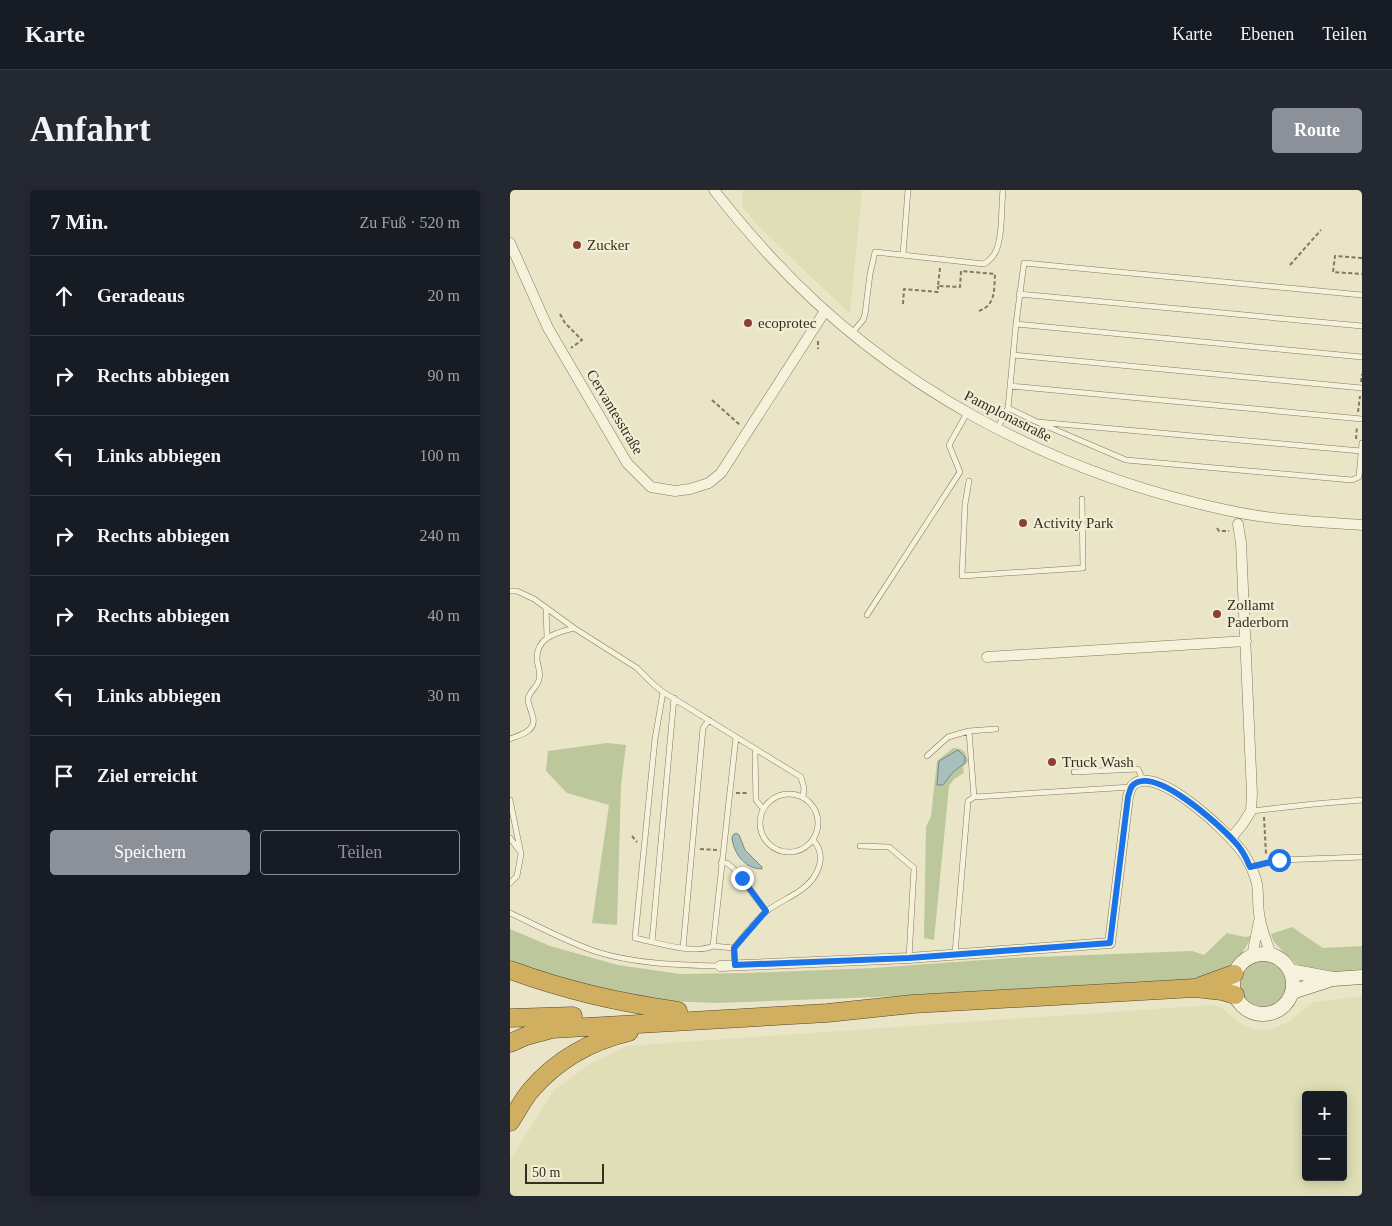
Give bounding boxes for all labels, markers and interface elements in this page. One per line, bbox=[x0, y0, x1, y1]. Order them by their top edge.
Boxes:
text: Karte bbox=[25, 21, 85, 47]
text: Karte bbox=[1172, 24, 1212, 44]
text: Ebenen bbox=[1240, 24, 1294, 44]
text: Teilen bbox=[1322, 24, 1367, 44]
button: Route bbox=[1272, 108, 1362, 153]
text: Anfahrt bbox=[30, 110, 151, 149]
text: 7 Min. bbox=[50, 210, 108, 234]
text: Zu Fuß · 520 m bbox=[360, 214, 460, 231]
place label: Zucker bbox=[587, 237, 629, 253]
marker: Zucker bbox=[571, 239, 583, 251]
icon: ahead bbox=[50, 282, 78, 310]
text: Geradeaus bbox=[97, 285, 185, 306]
text: 20 m bbox=[428, 287, 460, 304]
place label: ecoprotec bbox=[758, 315, 817, 331]
marker: ecoprotec bbox=[742, 317, 754, 329]
icon: right bbox=[50, 362, 78, 390]
text: Rechts abbiegen bbox=[97, 365, 229, 386]
text: 90 m bbox=[428, 367, 460, 384]
street label: Cervantesstraße bbox=[583, 367, 647, 457]
street label: Pamplonastraße bbox=[962, 387, 1055, 445]
icon: left bbox=[50, 442, 78, 470]
text: Links abbiegen bbox=[97, 445, 221, 466]
text: 100 m bbox=[420, 447, 460, 464]
place label: Activity Park bbox=[1033, 515, 1114, 531]
marker: Activity Park bbox=[1017, 517, 1029, 529]
icon: right bbox=[50, 522, 78, 550]
text: Rechts abbiegen bbox=[97, 525, 229, 546]
text: 240 m bbox=[420, 527, 460, 544]
place label: Zollamt Paderborn bbox=[1227, 597, 1289, 630]
icon: right bbox=[50, 602, 78, 630]
text: Rechts abbiegen bbox=[97, 605, 229, 626]
text: 40 m bbox=[428, 607, 460, 624]
marker: Zollamt Paderborn bbox=[1211, 608, 1223, 620]
icon: left bbox=[50, 682, 78, 710]
text: Links abbiegen bbox=[97, 685, 221, 706]
text: 30 m bbox=[428, 687, 460, 704]
place label: Truck Wash bbox=[1062, 754, 1134, 770]
marker: Truck Wash bbox=[1046, 756, 1058, 768]
icon: arrive bbox=[50, 762, 78, 790]
text: Ziel erreicht bbox=[97, 765, 197, 786]
button: Speichern bbox=[50, 830, 250, 875]
button: Teilen bbox=[260, 830, 460, 875]
route start bbox=[1268, 849, 1291, 872]
route end bbox=[731, 867, 754, 890]
map controls bbox=[1302, 1091, 1347, 1181]
button: + bbox=[1302, 1091, 1347, 1136]
button: − bbox=[1302, 1136, 1347, 1181]
scale bar bbox=[525, 1161, 604, 1184]
text: 50 m bbox=[532, 1165, 560, 1180]

